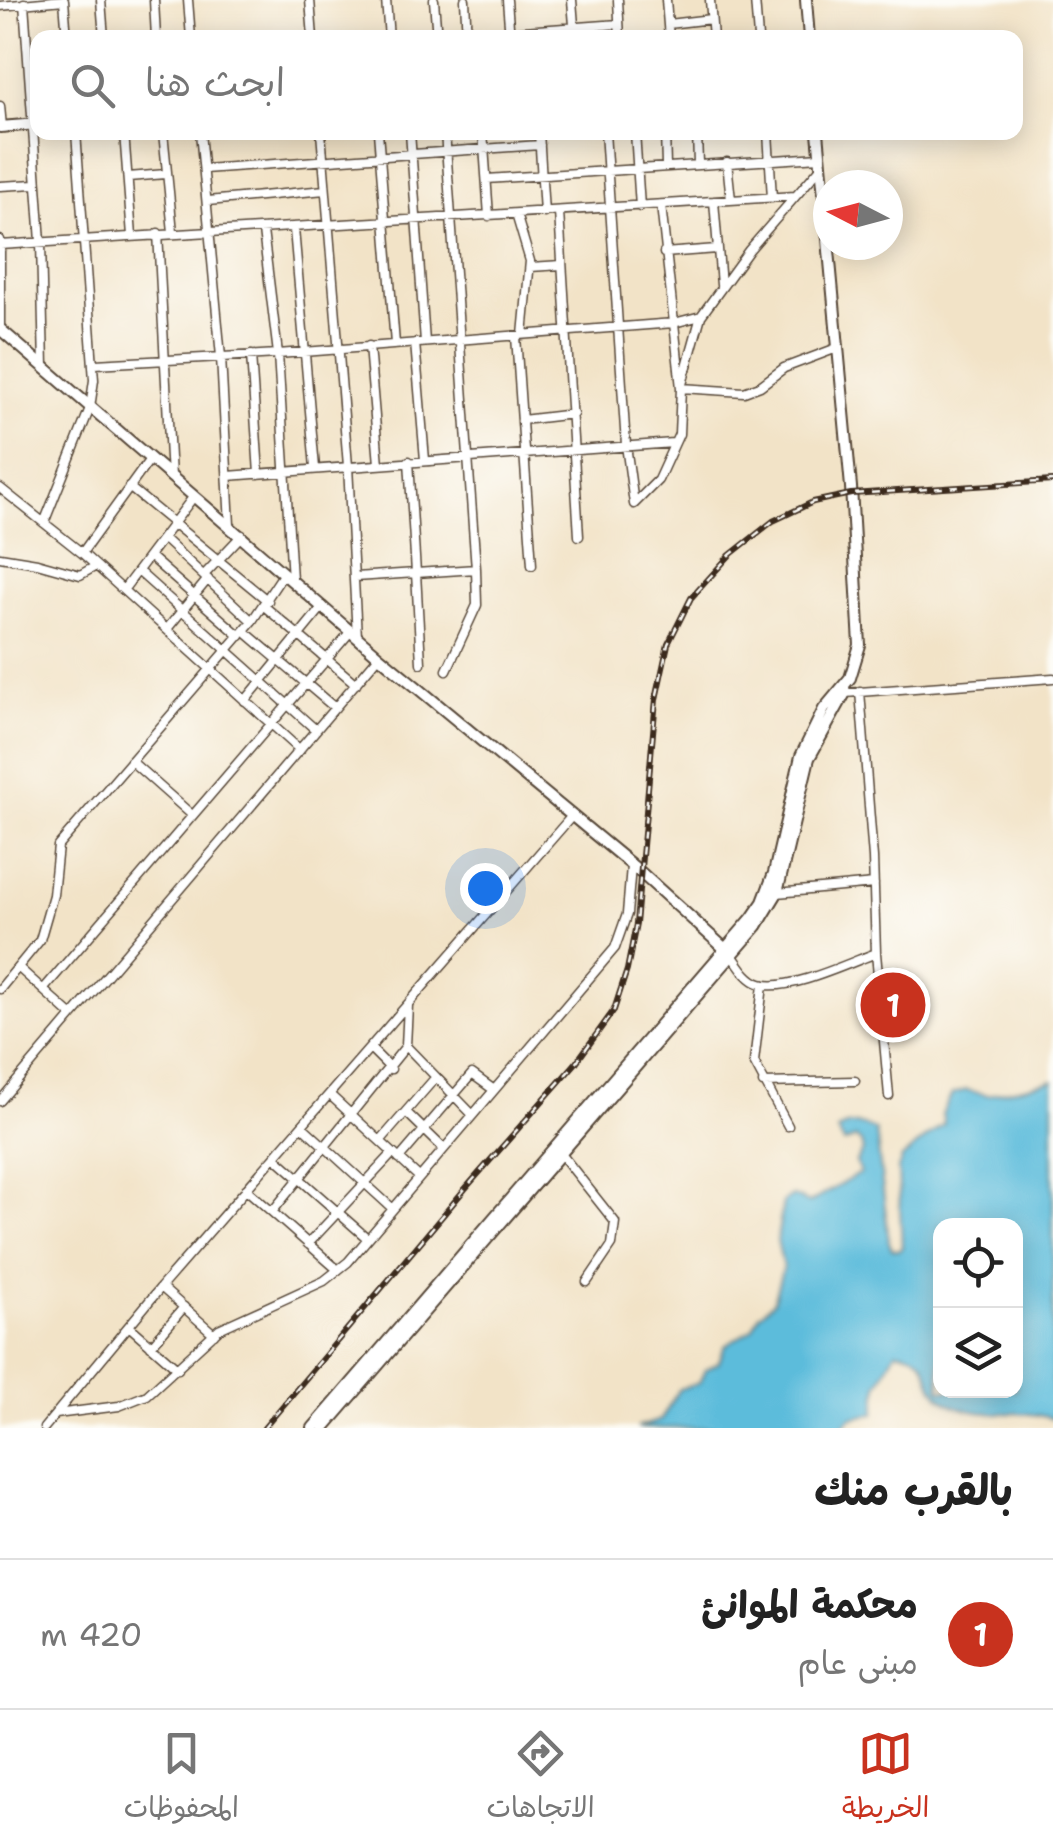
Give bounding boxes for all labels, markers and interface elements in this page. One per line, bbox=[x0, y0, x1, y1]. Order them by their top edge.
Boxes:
search box bbox=[30, 30, 1023, 140]
text: ابحث هنا bbox=[145, 57, 285, 108]
icon: search bbox=[65, 58, 120, 113]
north arrow bbox=[813, 170, 903, 260]
your location bbox=[460, 863, 511, 914]
pin: 1 bbox=[860, 968, 926, 1042]
map controls bbox=[933, 1218, 1023, 1398]
button: locate bbox=[933, 1218, 1023, 1308]
button: layers bbox=[933, 1308, 1023, 1398]
text: بالقرب منك bbox=[814, 1462, 1013, 1518]
text: محكمة الموانئ bbox=[701, 1579, 918, 1630]
text: 420 m bbox=[40, 1613, 142, 1656]
text: 1 bbox=[973, 1613, 988, 1656]
text: مبنى عام bbox=[797, 1641, 918, 1684]
tab: المحفوظات bbox=[124, 1726, 239, 1832]
tab: الاتجاهات bbox=[486, 1726, 595, 1832]
tab: الخريطة bbox=[842, 1726, 929, 1832]

